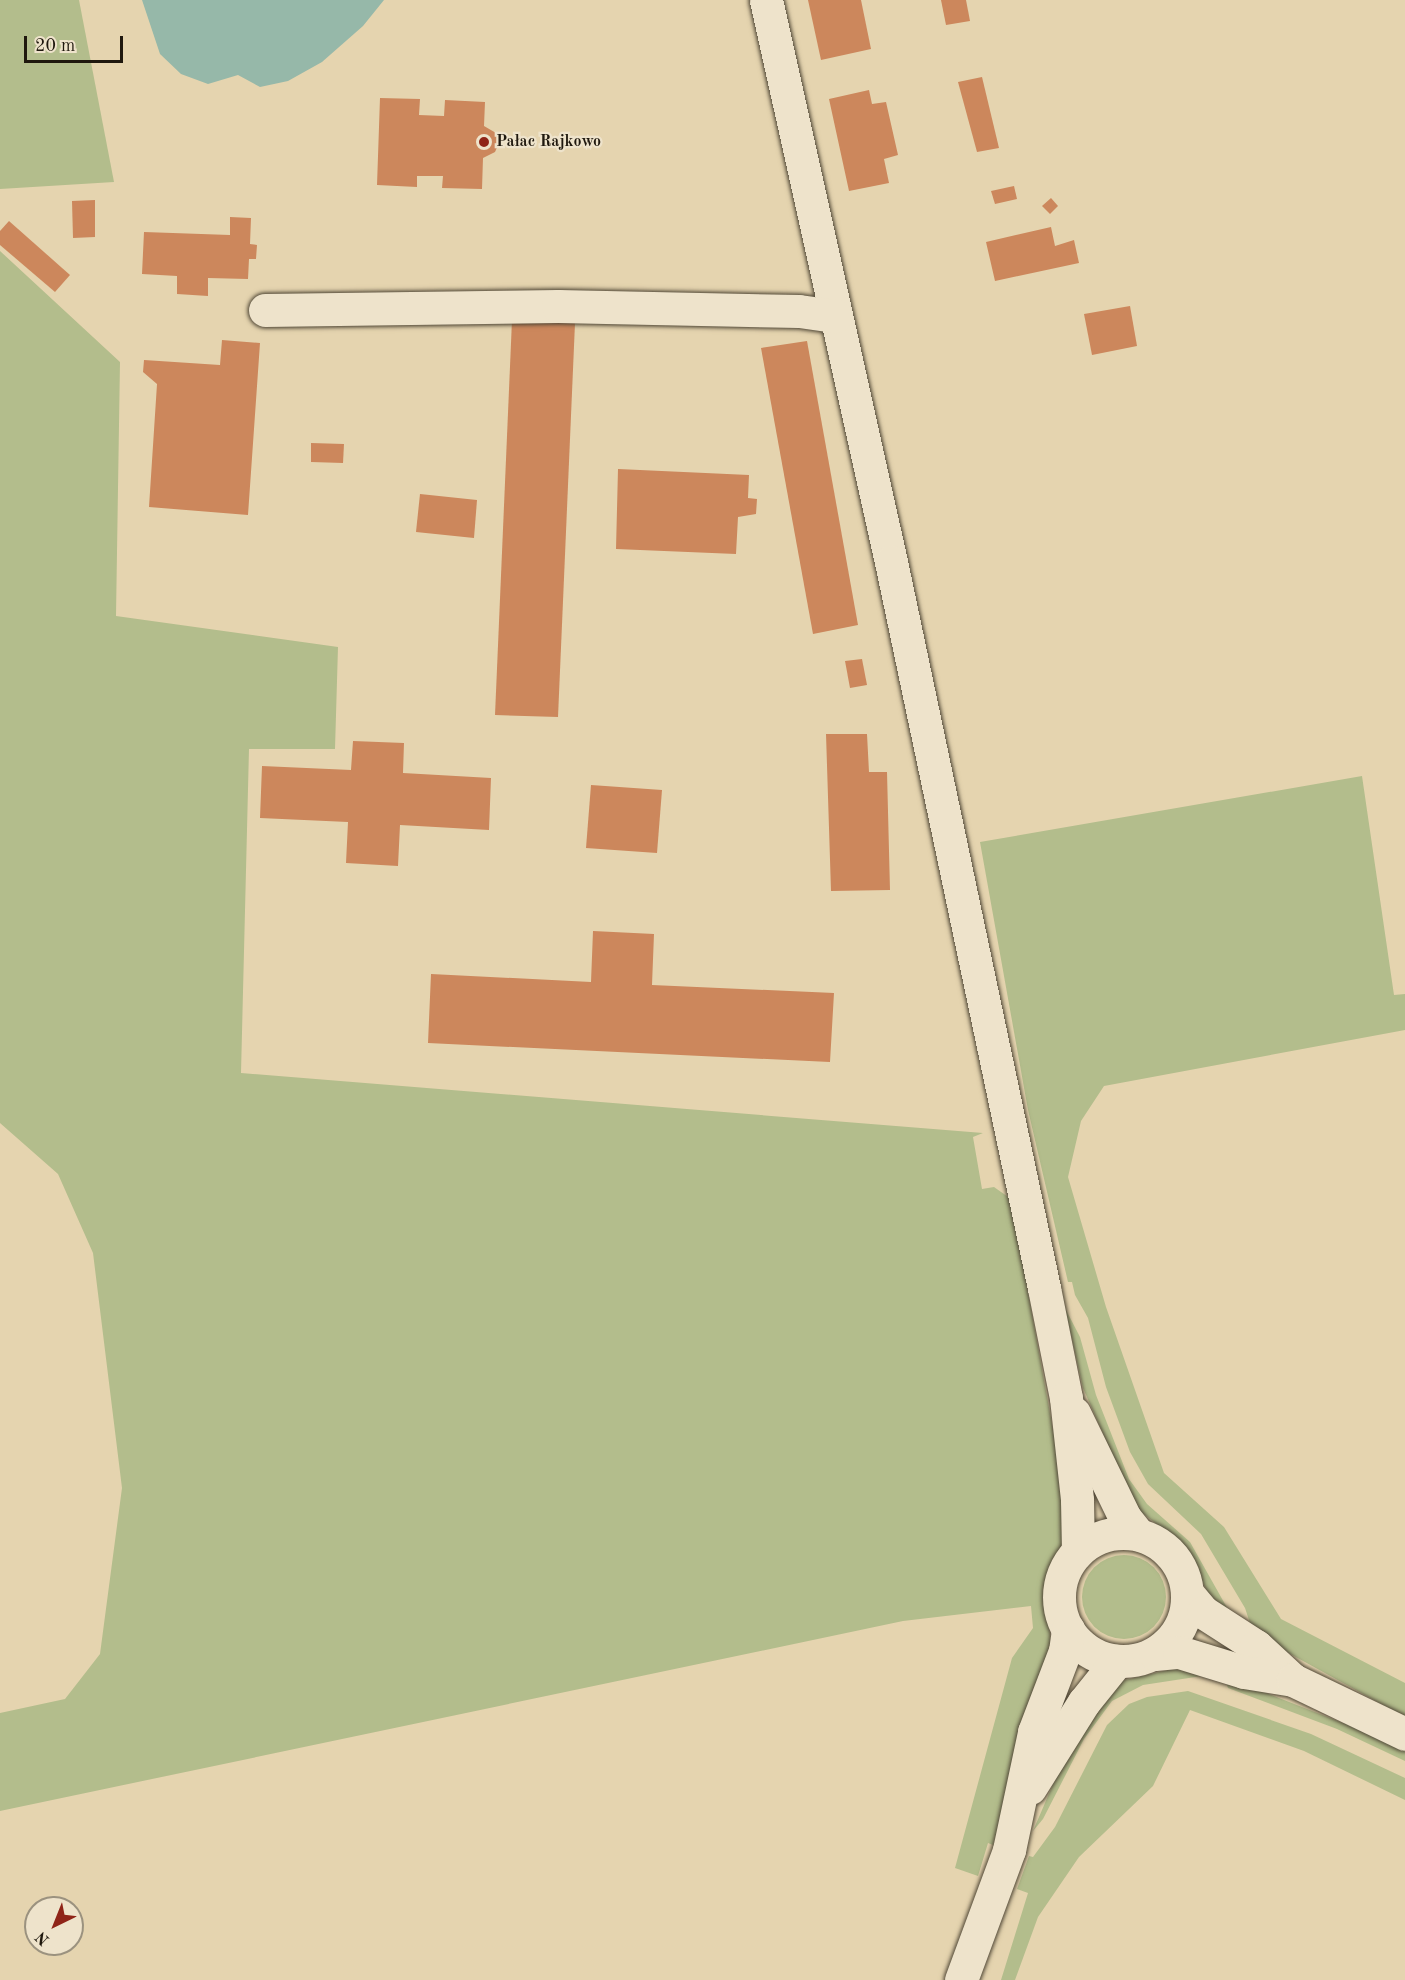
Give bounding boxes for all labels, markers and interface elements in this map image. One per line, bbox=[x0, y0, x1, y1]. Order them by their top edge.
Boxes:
scale bar bbox=[27, 24, 126, 62]
text: 20 m bbox=[35, 37, 75, 55]
place label: Pałac Rajkowo bbox=[496, 132, 601, 152]
marker: Pałac Rajkowo bbox=[477, 135, 491, 149]
north arrow bbox=[24, 1896, 84, 1956]
text: N bbox=[33, 1928, 53, 1948]

